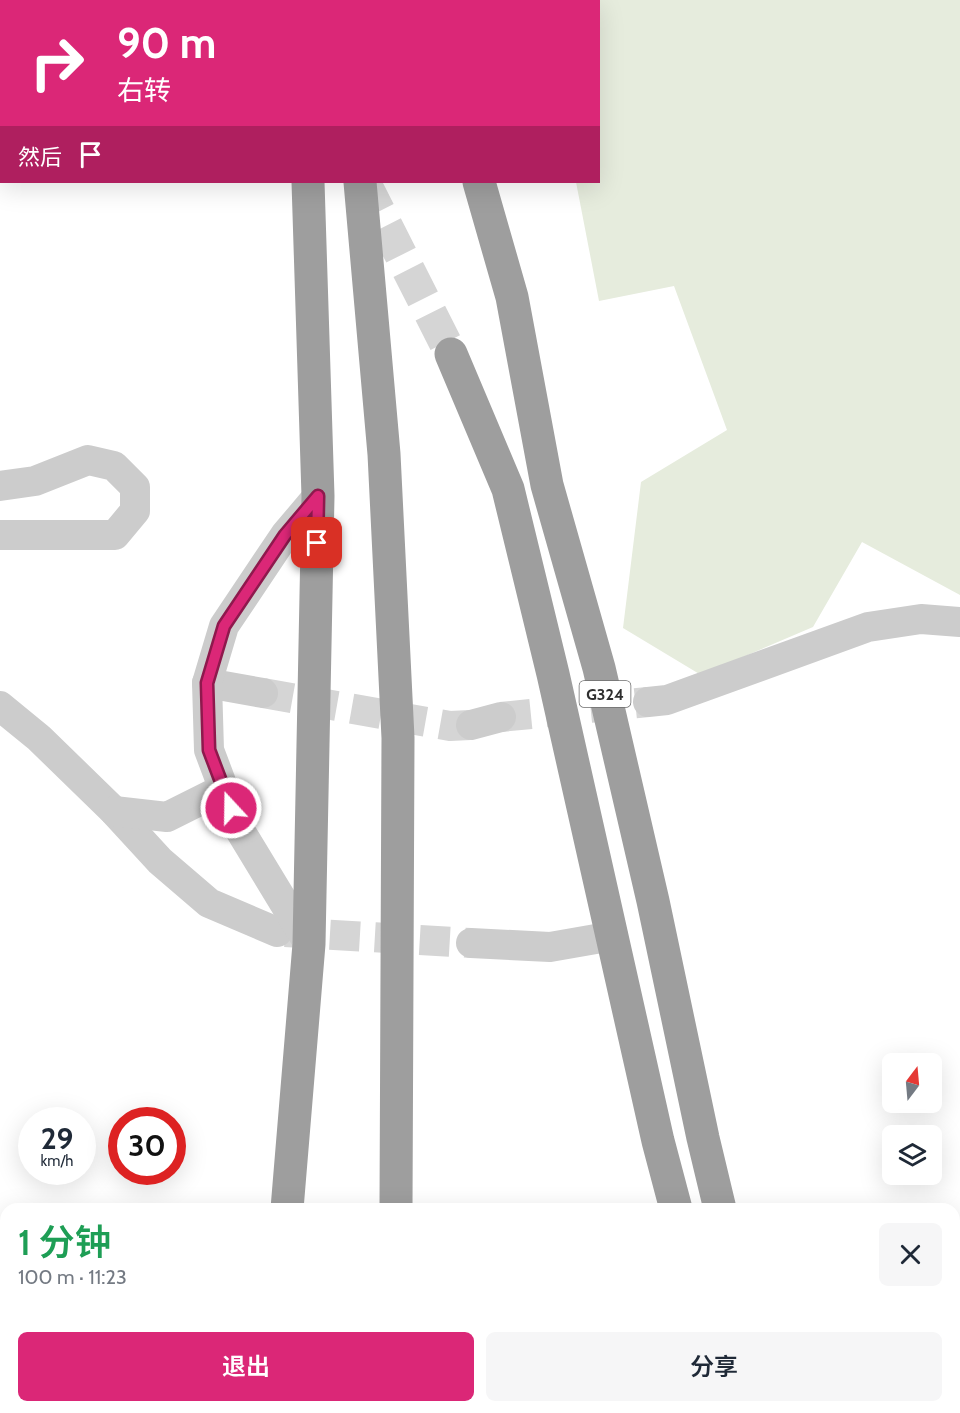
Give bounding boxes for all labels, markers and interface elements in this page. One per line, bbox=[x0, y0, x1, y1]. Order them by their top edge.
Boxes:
text: 90 m bbox=[117, 17, 216, 69]
icon: right bbox=[18, 24, 96, 102]
text: 右转 bbox=[117, 74, 171, 107]
icon: arrive bbox=[74, 138, 107, 171]
text: 然后 bbox=[18, 144, 62, 171]
pin bbox=[291, 517, 342, 568]
icon: arrive bbox=[300, 526, 333, 559]
road number: G324 bbox=[580, 681, 630, 707]
position arrow bbox=[199, 776, 263, 840]
north arrow bbox=[882, 1053, 942, 1113]
map controls bbox=[882, 1053, 942, 1185]
speed limit sign: 30 bbox=[108, 1107, 186, 1185]
text: 29 bbox=[41, 1120, 73, 1157]
button: layers bbox=[882, 1125, 942, 1185]
text: km/h bbox=[41, 1152, 73, 1170]
text: 1 分钟 bbox=[18, 1220, 111, 1264]
button: close bbox=[879, 1223, 942, 1286]
text: 100 m · 11:23 bbox=[18, 1265, 127, 1289]
button: 退出 bbox=[18, 1332, 474, 1401]
button: 分享 bbox=[486, 1332, 942, 1401]

